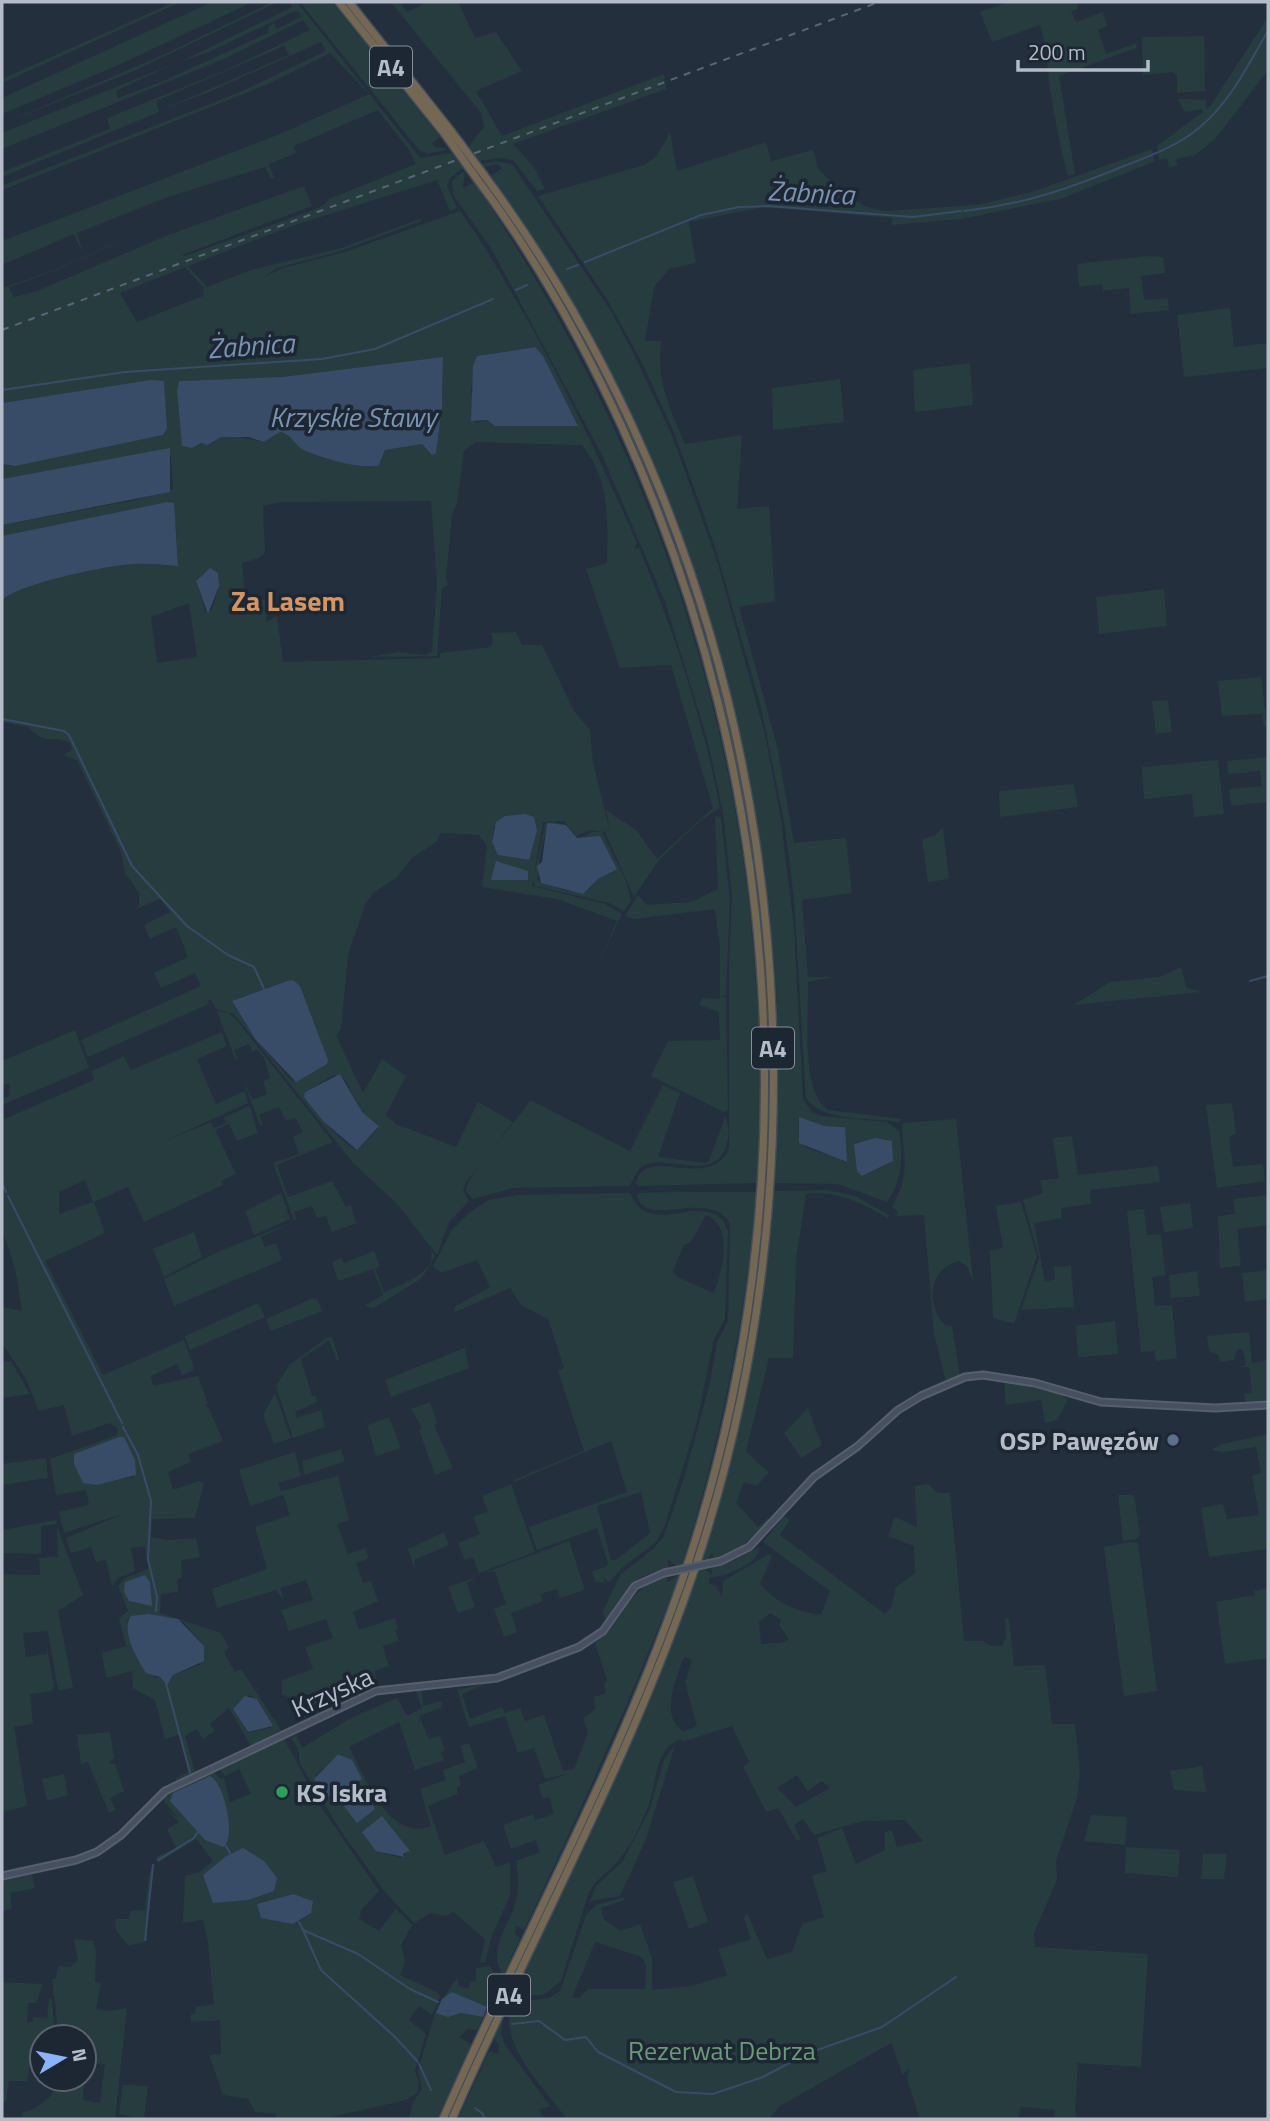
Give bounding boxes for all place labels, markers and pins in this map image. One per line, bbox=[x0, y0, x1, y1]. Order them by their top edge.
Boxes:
place label: OSP Pawęzów bbox=[999, 1421, 1159, 1460]
marker: OSP Pawęzów bbox=[1165, 1432, 1181, 1448]
place label: KS Iskra bbox=[296, 1773, 387, 1812]
marker: KS Iskra bbox=[274, 1784, 290, 1800]

